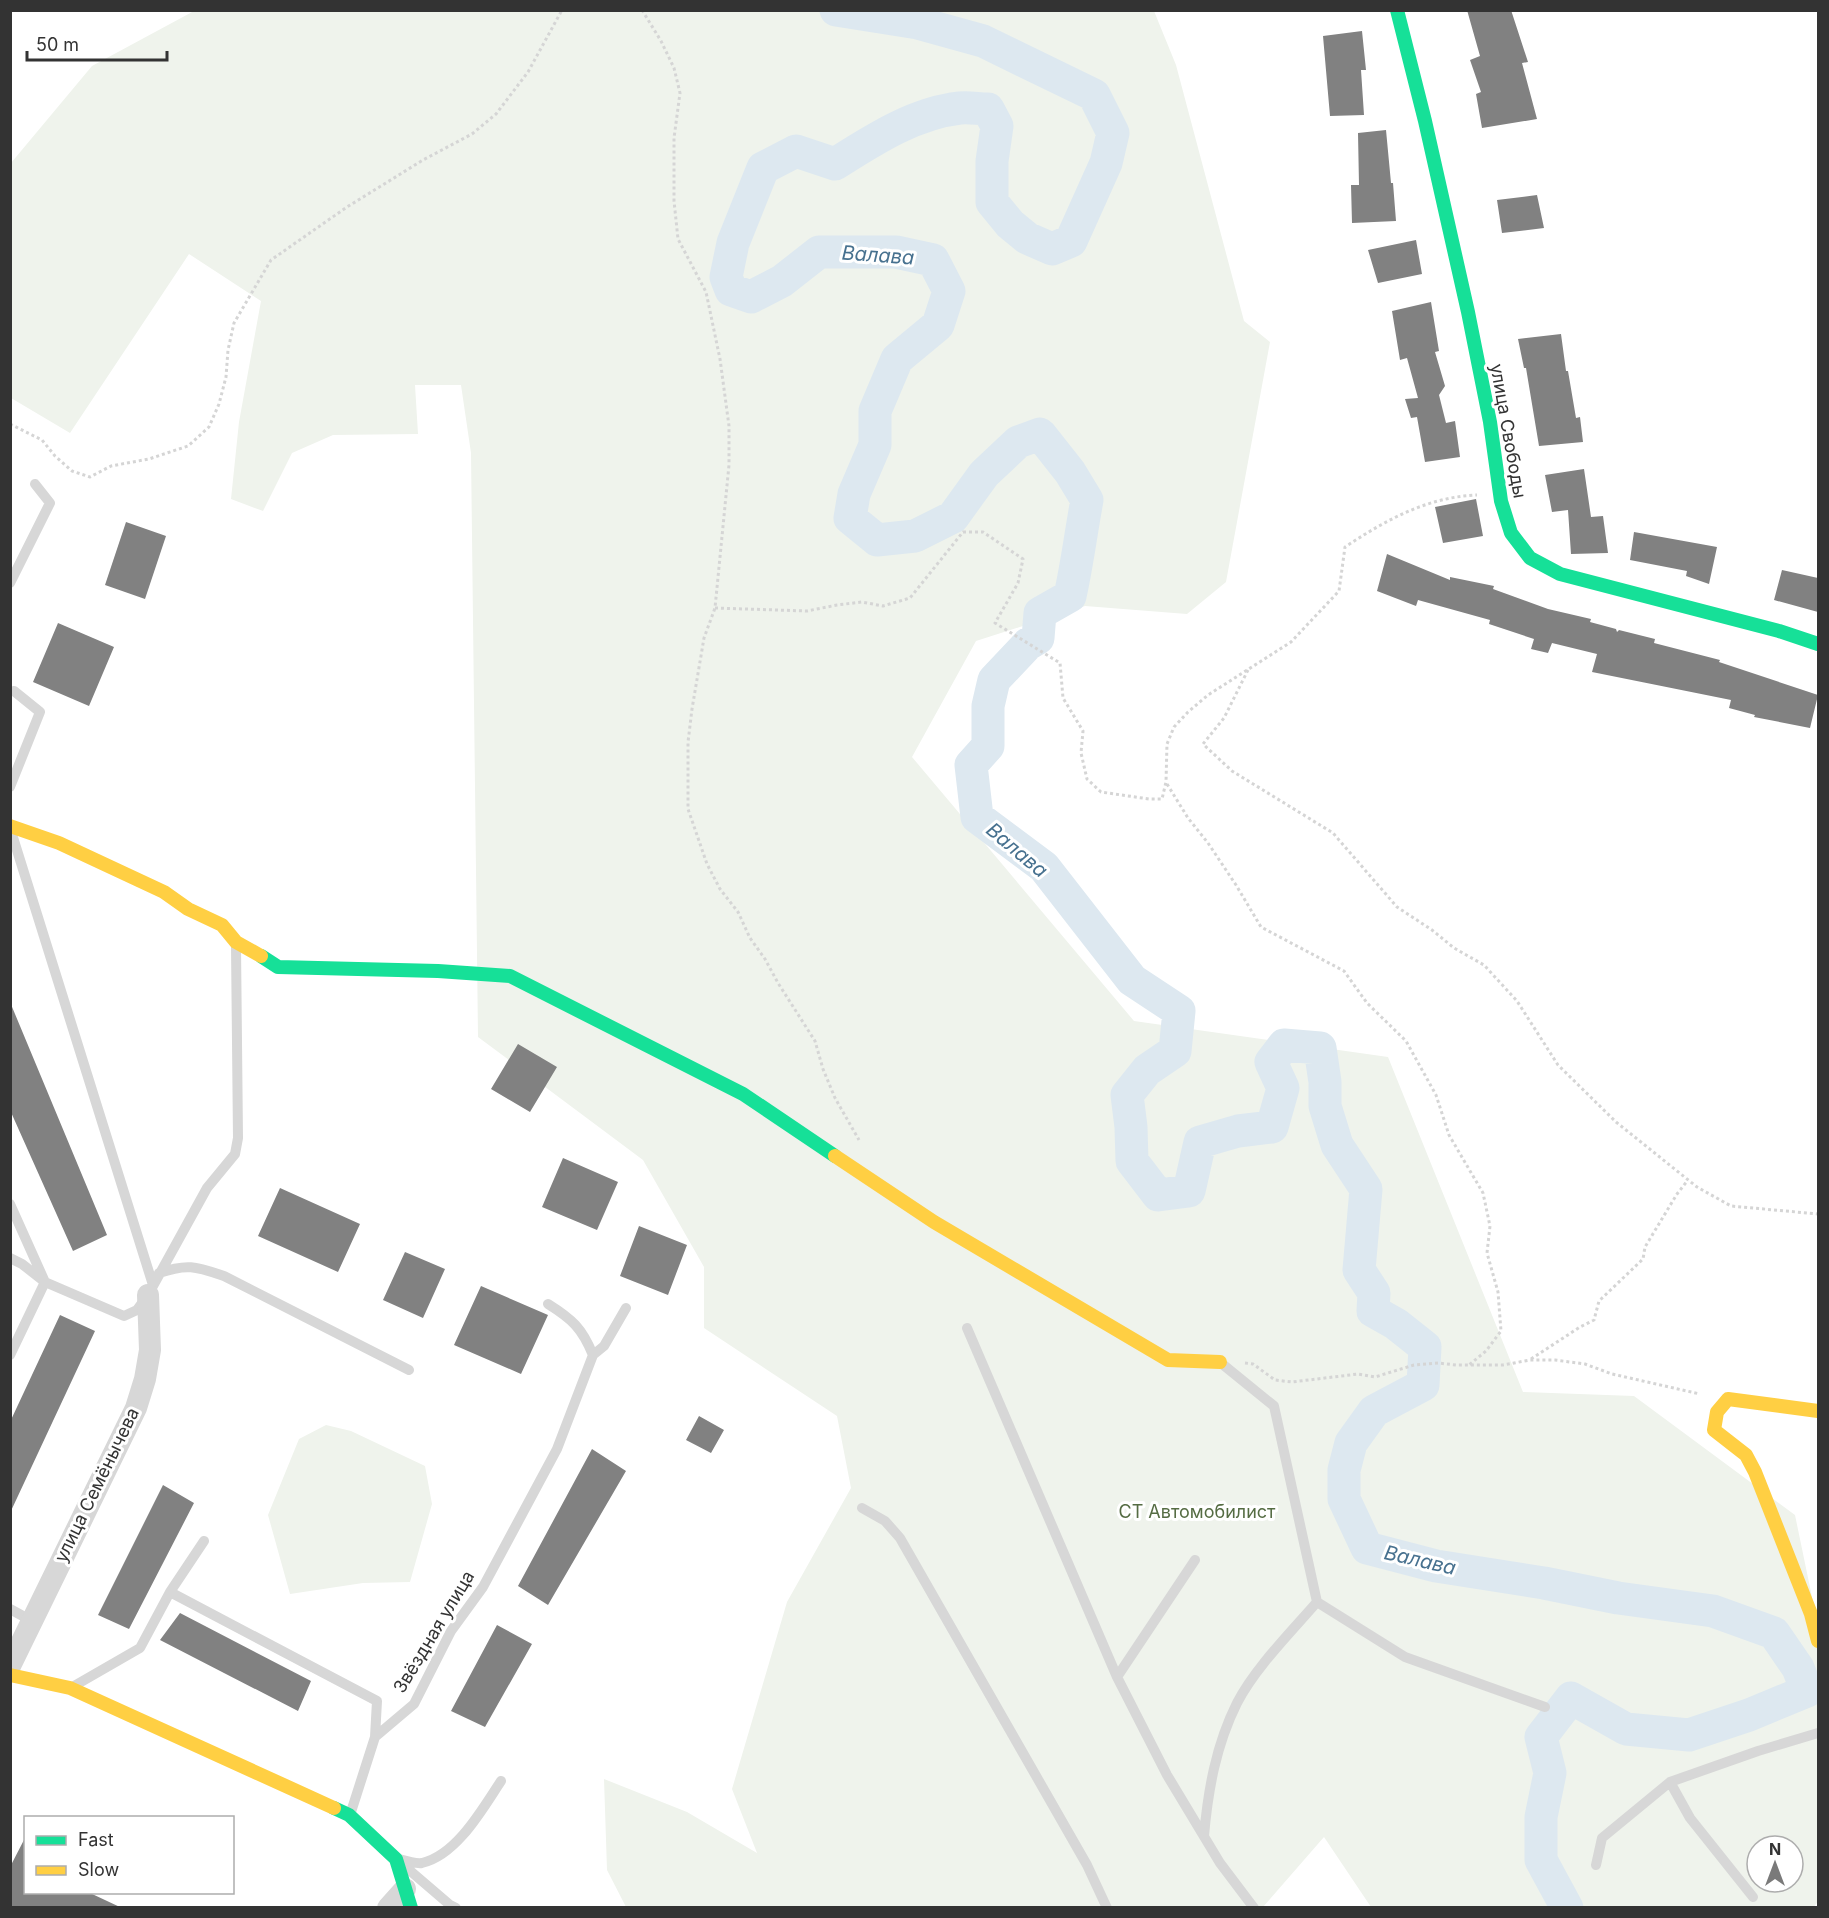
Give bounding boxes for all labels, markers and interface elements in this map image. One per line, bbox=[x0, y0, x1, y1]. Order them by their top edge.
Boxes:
scale bar bbox=[27, 24, 166, 62]
text: 50 m bbox=[36, 34, 79, 55]
water label: Валава bbox=[841, 240, 915, 270]
street label: улица Свободы bbox=[1486, 362, 1531, 500]
water label: Валава bbox=[981, 817, 1053, 883]
street label: улица Семёнычева bbox=[50, 1404, 143, 1565]
park label: СТ Автомобилист bbox=[1119, 1501, 1276, 1522]
water label: Валава bbox=[1382, 1540, 1458, 1580]
street label: Звёздная улица bbox=[389, 1567, 478, 1697]
legend bbox=[24, 1816, 234, 1894]
text: Fast bbox=[78, 1829, 114, 1850]
north arrow bbox=[1745, 1834, 1805, 1894]
text: N bbox=[1769, 1839, 1781, 1859]
text: Slow bbox=[78, 1859, 119, 1880]

